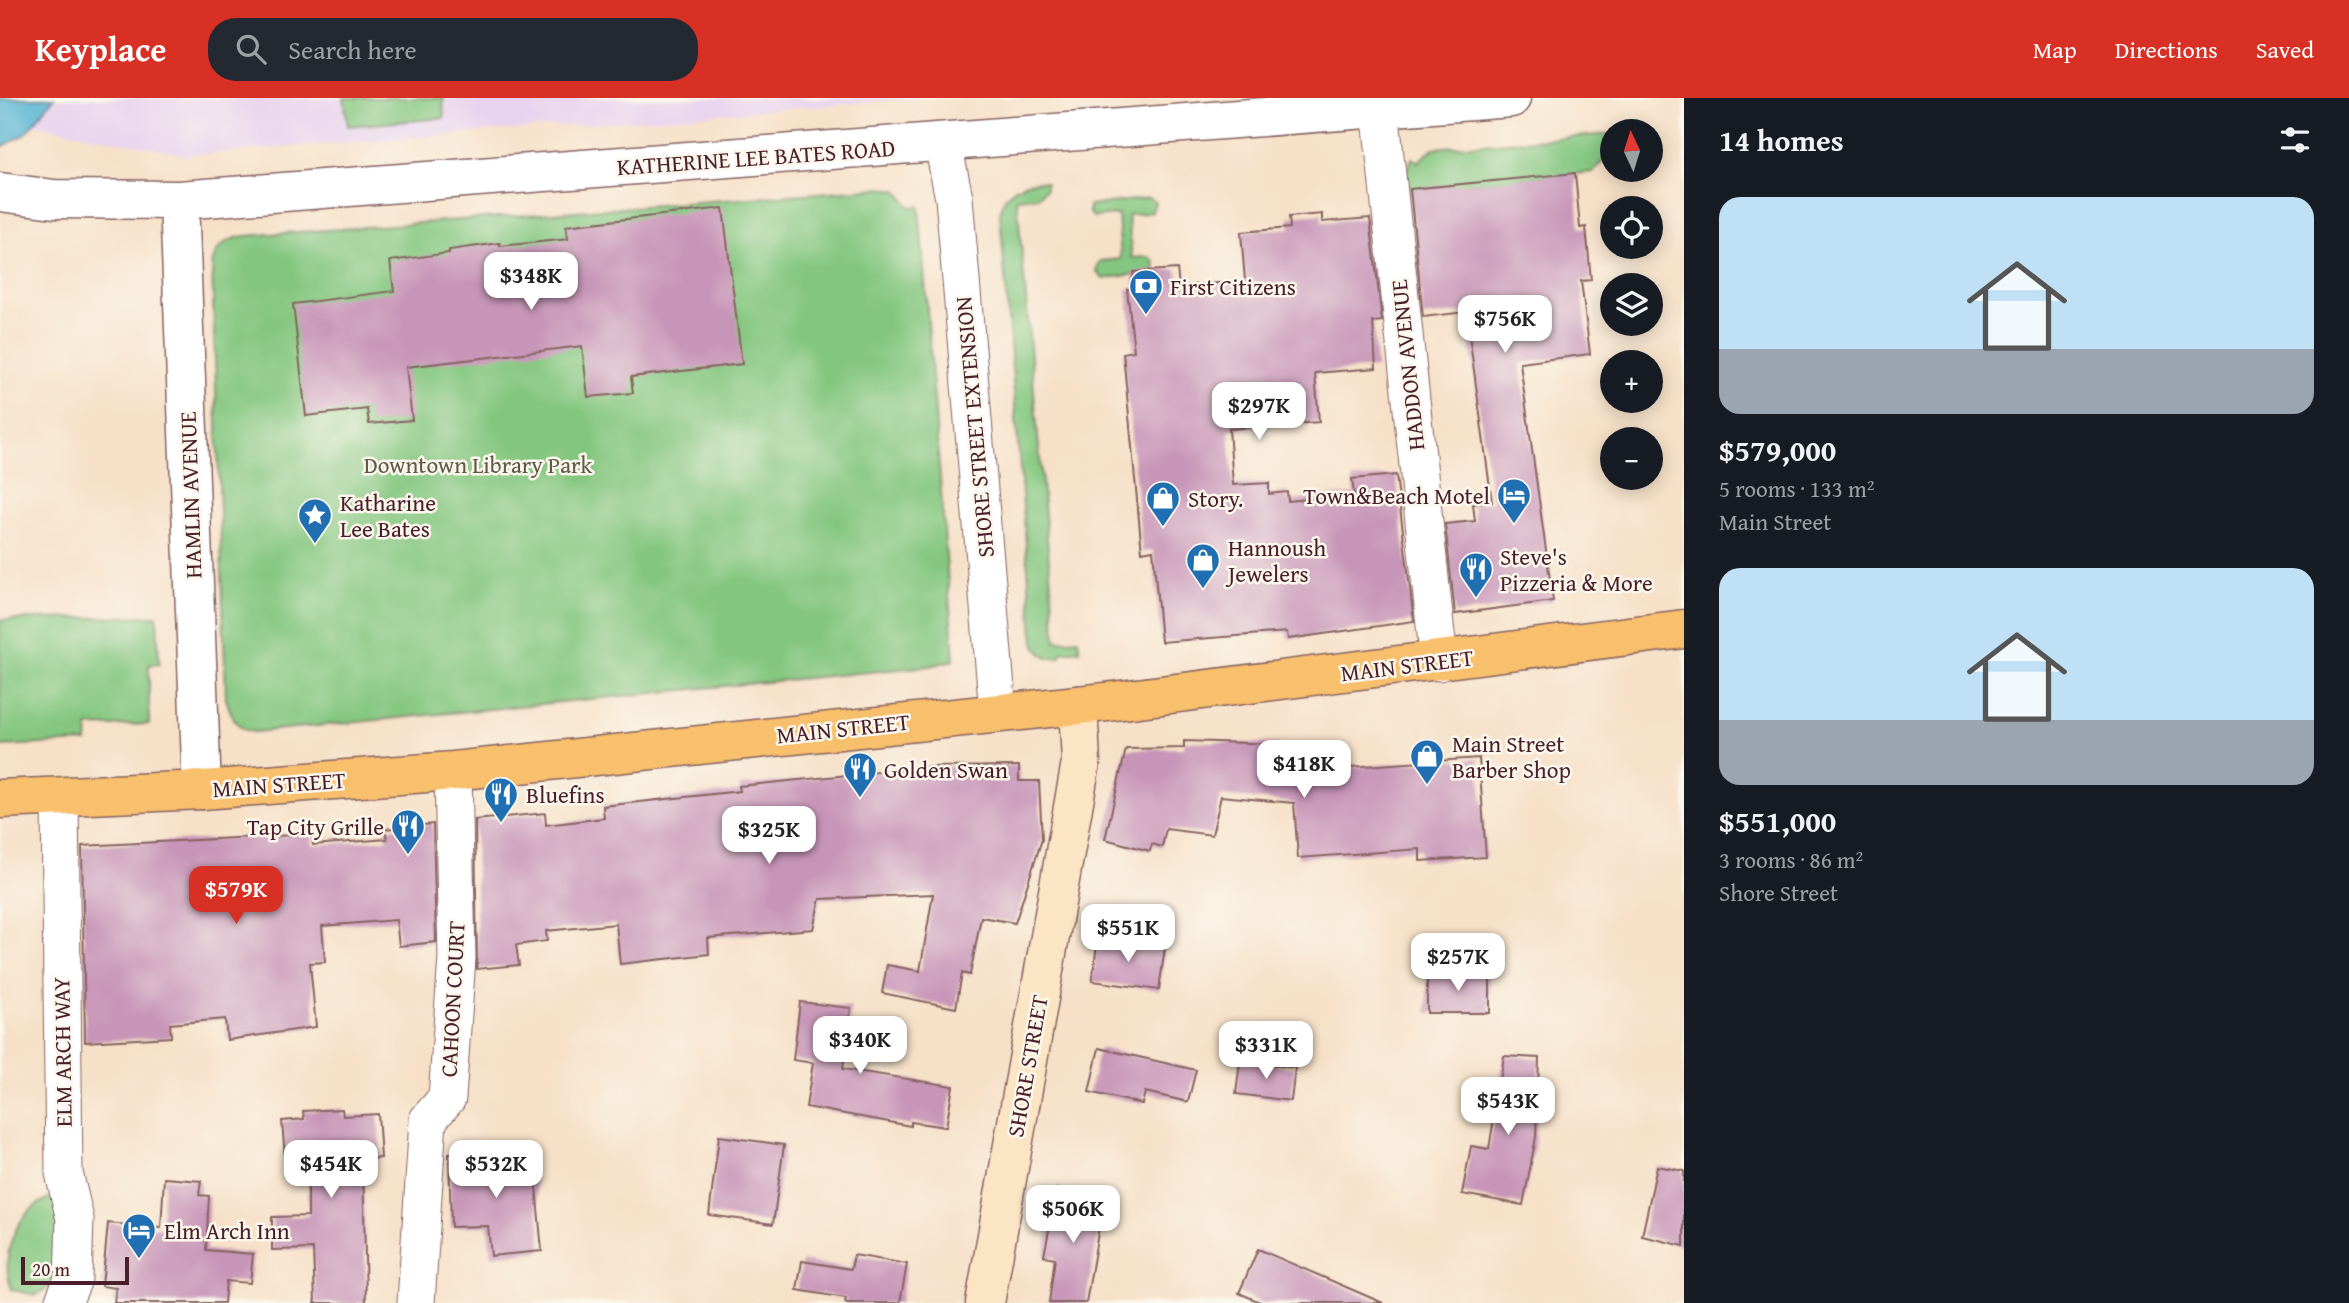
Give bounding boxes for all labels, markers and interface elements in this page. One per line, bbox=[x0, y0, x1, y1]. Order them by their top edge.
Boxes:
search box bbox=[208, 18, 698, 81]
text: Keyplace bbox=[35, 25, 166, 73]
icon: search bbox=[232, 30, 270, 68]
text: Search here bbox=[288, 30, 417, 69]
text: Map bbox=[2033, 32, 2077, 67]
text: Directions bbox=[2115, 32, 2218, 67]
text: Saved bbox=[2256, 32, 2314, 67]
text: 14 homes bbox=[1719, 118, 1844, 162]
north arrow bbox=[1600, 119, 1662, 182]
map controls bbox=[1600, 119, 1663, 490]
icon: filters bbox=[2276, 121, 2314, 159]
street label: KATHERINE LEE BATES ROAD bbox=[616, 131, 896, 183]
button: locate bbox=[1600, 196, 1663, 259]
icon: home bbox=[1954, 243, 2080, 369]
pin: $348K bbox=[482, 252, 580, 312]
text: $348K bbox=[500, 258, 562, 291]
bank icon: First Citizens bbox=[1127, 267, 1165, 316]
place label: First Citizens bbox=[1170, 270, 1296, 303]
button: layers bbox=[1600, 273, 1663, 336]
street label: HADDON AVENUE bbox=[1382, 278, 1432, 452]
street label: SHORE STREET EXTENSION bbox=[946, 295, 1002, 559]
pin: $756K bbox=[1456, 296, 1554, 355]
text: $756K bbox=[1474, 301, 1536, 334]
button: + bbox=[1600, 350, 1663, 413]
pin: $297K bbox=[1210, 382, 1308, 442]
text: $297K bbox=[1228, 388, 1290, 421]
street label: HAMLIN AVENUE bbox=[171, 411, 209, 579]
button: − bbox=[1600, 427, 1663, 490]
text: $579,000 bbox=[1719, 428, 1836, 472]
park label: Downtown Library Park bbox=[364, 448, 593, 481]
text: 5 rooms · 133 m² bbox=[1719, 472, 1874, 505]
hotel icon: Town&Beach Motel bbox=[1495, 476, 1533, 525]
shop icon: Story. bbox=[1144, 479, 1182, 528]
place label: Town&Beach Motel bbox=[1303, 479, 1490, 512]
place label: Story. bbox=[1188, 482, 1243, 515]
place label: Katharine Lee Bates bbox=[340, 486, 436, 545]
place icon: Katharine Lee Bates bbox=[296, 496, 334, 545]
text: Main Street bbox=[1719, 505, 1831, 538]
place label: Hannoush Jewelers bbox=[1225, 531, 1326, 590]
place label: Steve's Pizzeria & More bbox=[1500, 540, 1653, 599]
shop icon: Hannoush Jewelers bbox=[1184, 541, 1222, 590]
restaurant icon: Steve's Pizzeria & More bbox=[1457, 550, 1495, 599]
icon: home bbox=[1954, 614, 2080, 740]
street label: MAIN STREET bbox=[1339, 640, 1475, 690]
street label: MAIN STREET bbox=[775, 705, 911, 751]
place label: Main Street Barber Shop bbox=[1452, 727, 1571, 786]
shop icon: Main Street Barber Shop bbox=[1408, 737, 1446, 786]
pin: $418K bbox=[1255, 740, 1353, 800]
text: $418K bbox=[1273, 746, 1335, 779]
restaurant icon: Golden Swan bbox=[841, 750, 879, 799]
place label: Golden Swan bbox=[884, 753, 1008, 786]
street label: MAIN STREET bbox=[211, 763, 347, 805]
restaurant icon: Bluefins bbox=[482, 775, 520, 824]
place label: Bluefins bbox=[526, 778, 605, 811]
text: $551,000 bbox=[1719, 799, 1836, 843]
pin: $325K bbox=[720, 806, 818, 866]
restaurant icon: Tap City Grille bbox=[389, 807, 427, 856]
place label: Tap City Grille bbox=[247, 810, 384, 843]
text: $325K bbox=[738, 812, 800, 845]
text: 3 rooms · 86 m² bbox=[1719, 843, 1863, 876]
pin: $579K bbox=[187, 866, 285, 926]
text: $579K bbox=[205, 872, 267, 905]
text: Shore Street bbox=[1719, 876, 1838, 909]
pin: $551K bbox=[1079, 904, 1177, 964]
text: $551K bbox=[1097, 910, 1159, 943]
street label: CAHOON COURT bbox=[431, 920, 473, 1078]
pin: $257K bbox=[1409, 934, 1507, 993]
text: $257K bbox=[1427, 939, 1489, 972]
street label: ELM ARCH WAY bbox=[44, 976, 80, 1127]
street label: SHORE STREET bbox=[998, 992, 1056, 1140]
pin: $340K bbox=[811, 1016, 909, 1076]
pin: $331K bbox=[1217, 1021, 1315, 1081]
text: $340K bbox=[829, 1022, 891, 1055]
text: $331K bbox=[1235, 1027, 1297, 1060]
pin: $543K bbox=[1459, 1077, 1557, 1137]
text: $543K bbox=[1477, 1083, 1539, 1116]
pin: $454K bbox=[282, 1140, 380, 1200]
pin: $532K bbox=[447, 1140, 545, 1200]
text: $454K bbox=[300, 1146, 362, 1179]
text: $532K bbox=[465, 1146, 527, 1179]
pin: $506K bbox=[1024, 1186, 1122, 1245]
text: $506K bbox=[1042, 1191, 1104, 1224]
hotel icon: Elm Arch Inn bbox=[120, 1211, 158, 1260]
place label: Elm Arch Inn bbox=[164, 1214, 290, 1247]
scale bar bbox=[21, 1254, 130, 1286]
text: 20 m bbox=[32, 1255, 70, 1283]

